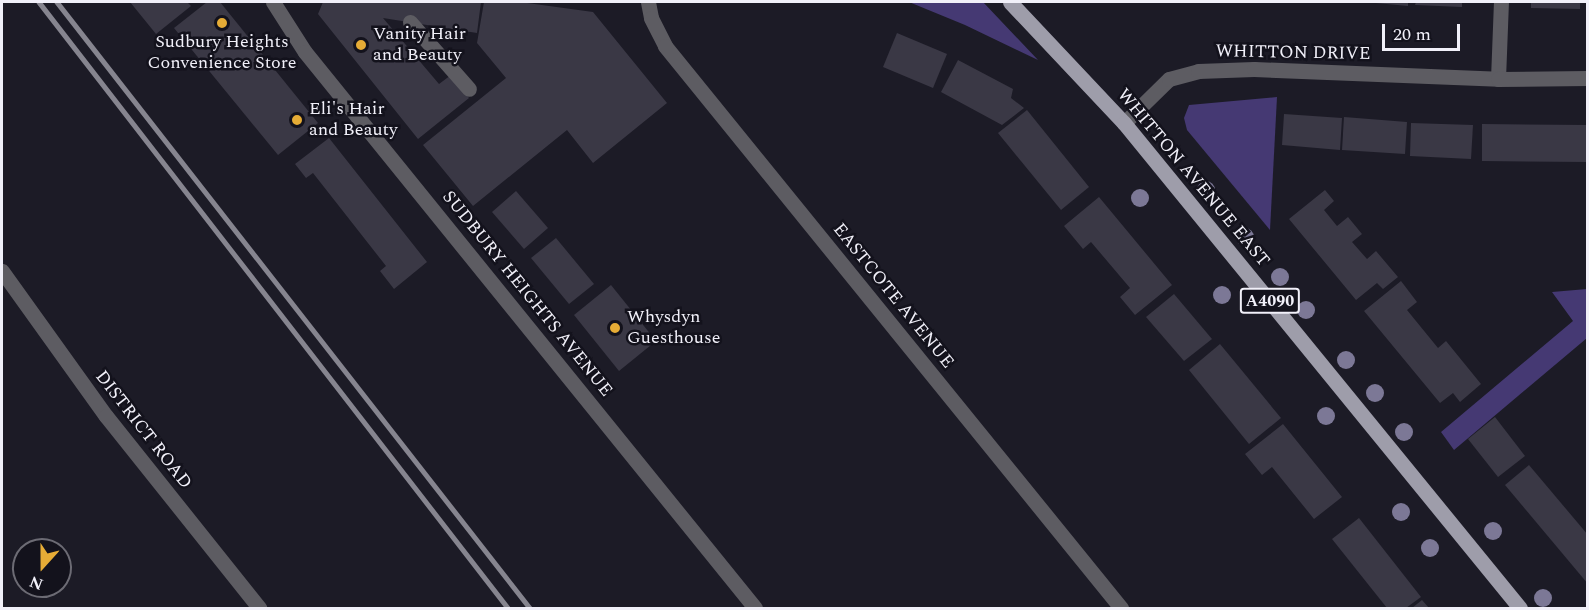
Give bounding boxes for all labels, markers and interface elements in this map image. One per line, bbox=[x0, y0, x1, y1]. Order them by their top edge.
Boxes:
scale bar bbox=[1385, 12, 1463, 50]
marker: Sudbury Heights Convenience Store bbox=[215, 16, 229, 30]
text: 20 m bbox=[1393, 21, 1431, 48]
place label: Vanity Hair and Beauty bbox=[373, 24, 466, 66]
place label: Sudbury Heights Convenience Store bbox=[147, 32, 297, 74]
marker: Vanity Hair and Beauty bbox=[354, 38, 368, 52]
street label: WHITTON DRIVE bbox=[1215, 41, 1371, 65]
street label: WHITTON AVENUE EAST bbox=[1112, 85, 1274, 271]
place label: Eli's Hair and Beauty bbox=[309, 99, 398, 142]
marker: Eli's Hair and Beauty bbox=[290, 113, 304, 127]
street label: SUDBURY HEIGHTS AVENUE bbox=[437, 187, 617, 401]
street label: EASTCOTE AVENUE bbox=[828, 219, 958, 373]
road number: A4090 bbox=[1238, 288, 1302, 314]
place label: Whysdyn Guesthouse bbox=[627, 307, 720, 350]
marker: Whysdyn Guesthouse bbox=[608, 321, 622, 335]
street label: DISTRICT ROAD bbox=[90, 367, 196, 493]
north arrow bbox=[12, 538, 72, 598]
text: N bbox=[26, 569, 47, 596]

